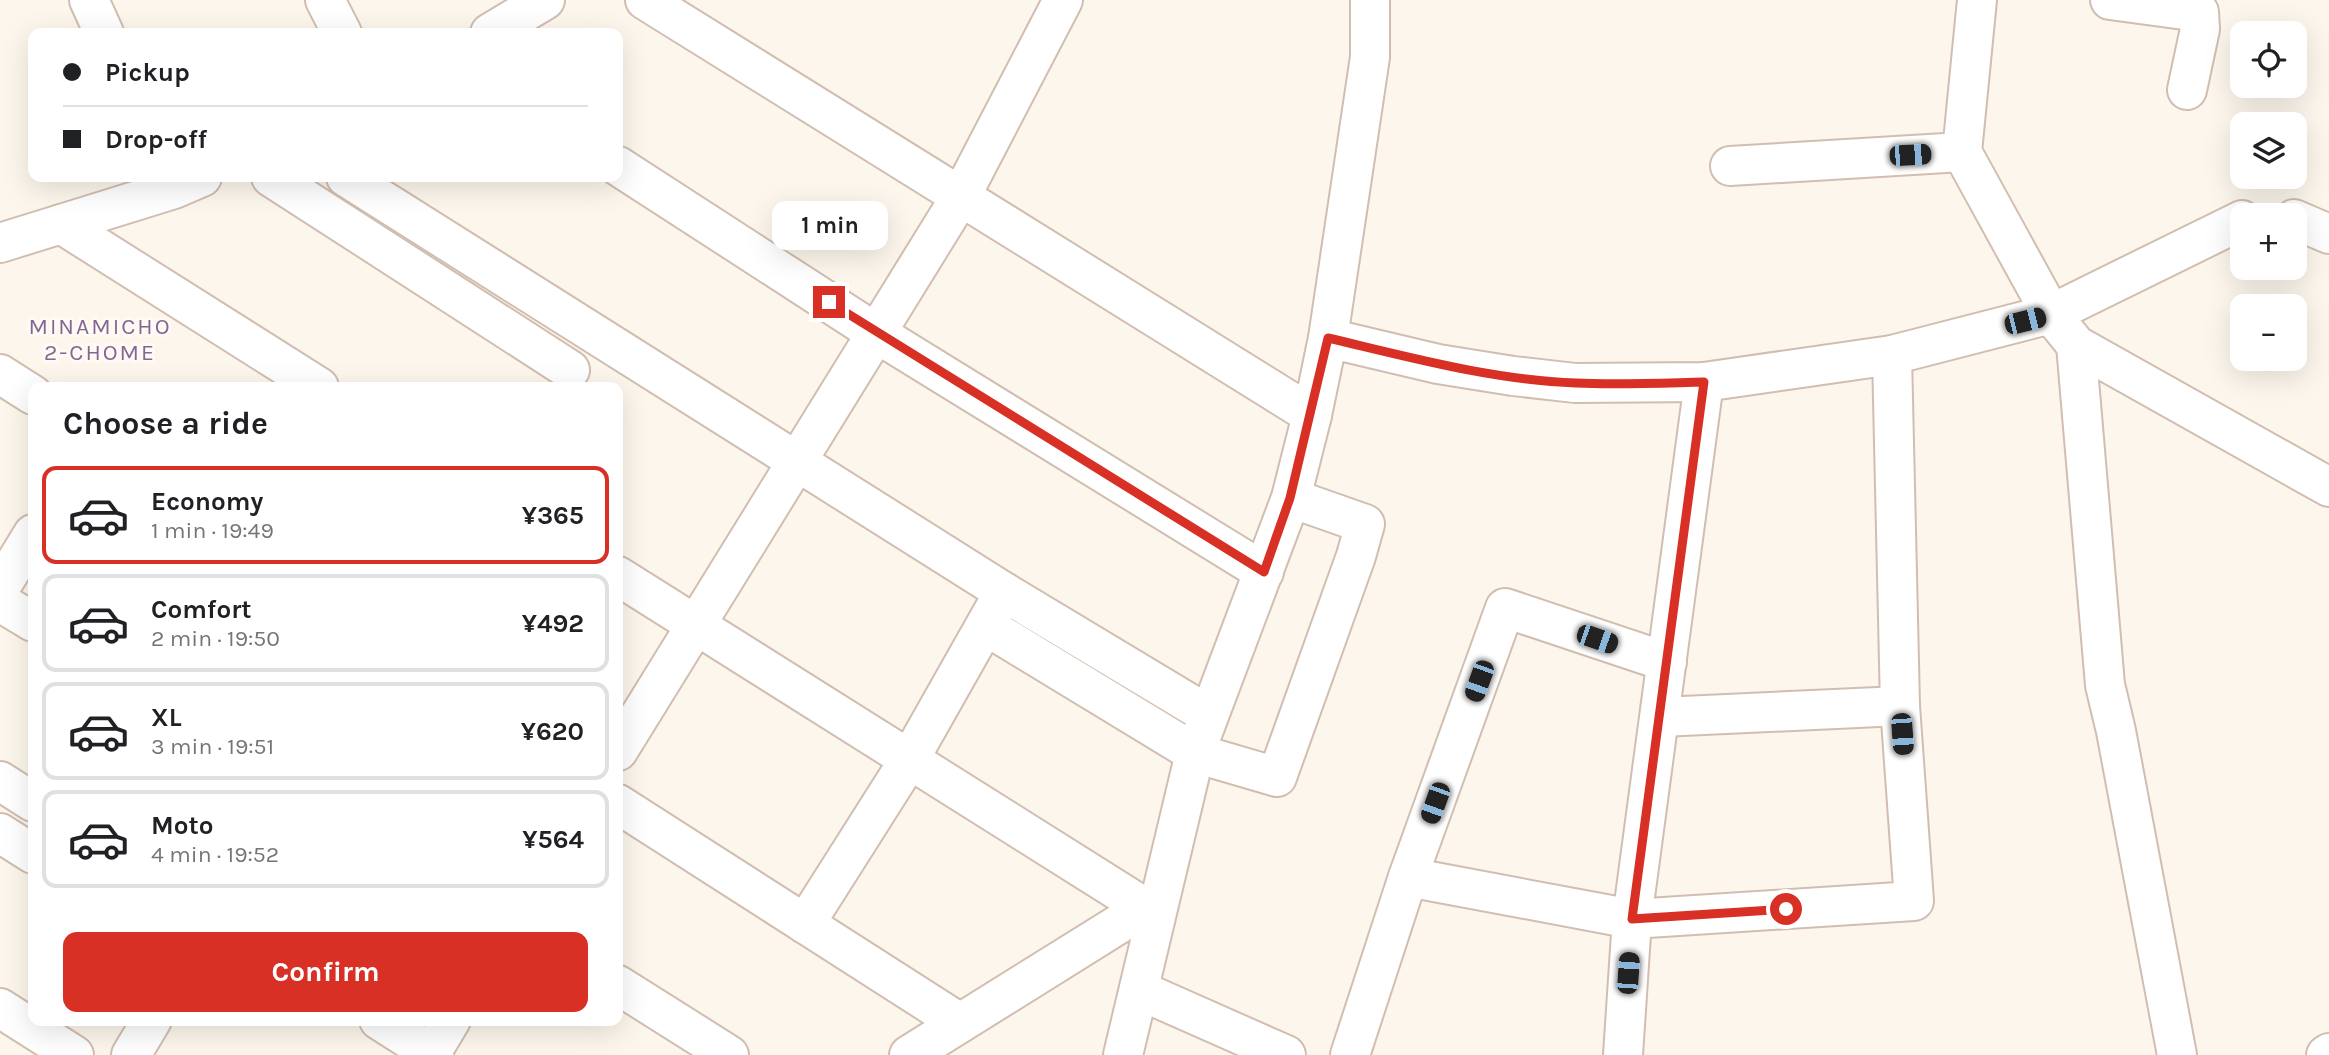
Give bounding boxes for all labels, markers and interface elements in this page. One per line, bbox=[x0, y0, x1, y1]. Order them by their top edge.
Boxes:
map controls bbox=[2230, 21, 2307, 371]
button: locate bbox=[2230, 21, 2307, 98]
text: Pickup bbox=[105, 57, 190, 88]
button: layers bbox=[2230, 112, 2307, 189]
text: Drop-off bbox=[105, 124, 207, 155]
car bbox=[1889, 143, 1932, 167]
callout: 1 min bbox=[771, 201, 887, 250]
button: + bbox=[2230, 203, 2307, 280]
text: 1 min bbox=[801, 212, 859, 239]
route end bbox=[813, 286, 845, 318]
button: − bbox=[2230, 294, 2307, 371]
car bbox=[2003, 306, 2048, 336]
district label: MINAMICHO 2-CHOME bbox=[28, 313, 172, 366]
text: Choose a ride bbox=[63, 405, 268, 442]
icon: car bbox=[67, 484, 130, 547]
text: Economy bbox=[151, 486, 263, 517]
text: ¥365 bbox=[522, 500, 584, 531]
text: 1 min · 19:49 bbox=[151, 517, 274, 544]
icon: car bbox=[67, 592, 130, 655]
text: Comfort bbox=[151, 594, 252, 625]
text: ¥492 bbox=[522, 608, 584, 639]
car bbox=[1574, 622, 1621, 656]
text: 2 min · 19:50 bbox=[151, 625, 280, 652]
car bbox=[1462, 658, 1497, 704]
icon: car bbox=[67, 700, 130, 763]
text: XL bbox=[151, 702, 182, 733]
car bbox=[1891, 712, 1914, 756]
text: ¥620 bbox=[521, 716, 584, 747]
text: 3 min · 19:51 bbox=[151, 733, 274, 760]
car bbox=[1418, 780, 1453, 826]
icon: car bbox=[67, 808, 130, 871]
text: Moto bbox=[151, 810, 213, 841]
text: ¥564 bbox=[522, 824, 584, 855]
text: 4 min · 19:52 bbox=[151, 841, 279, 868]
route start bbox=[1770, 893, 1802, 925]
button: Confirm bbox=[63, 932, 588, 1012]
car bbox=[1617, 951, 1640, 995]

